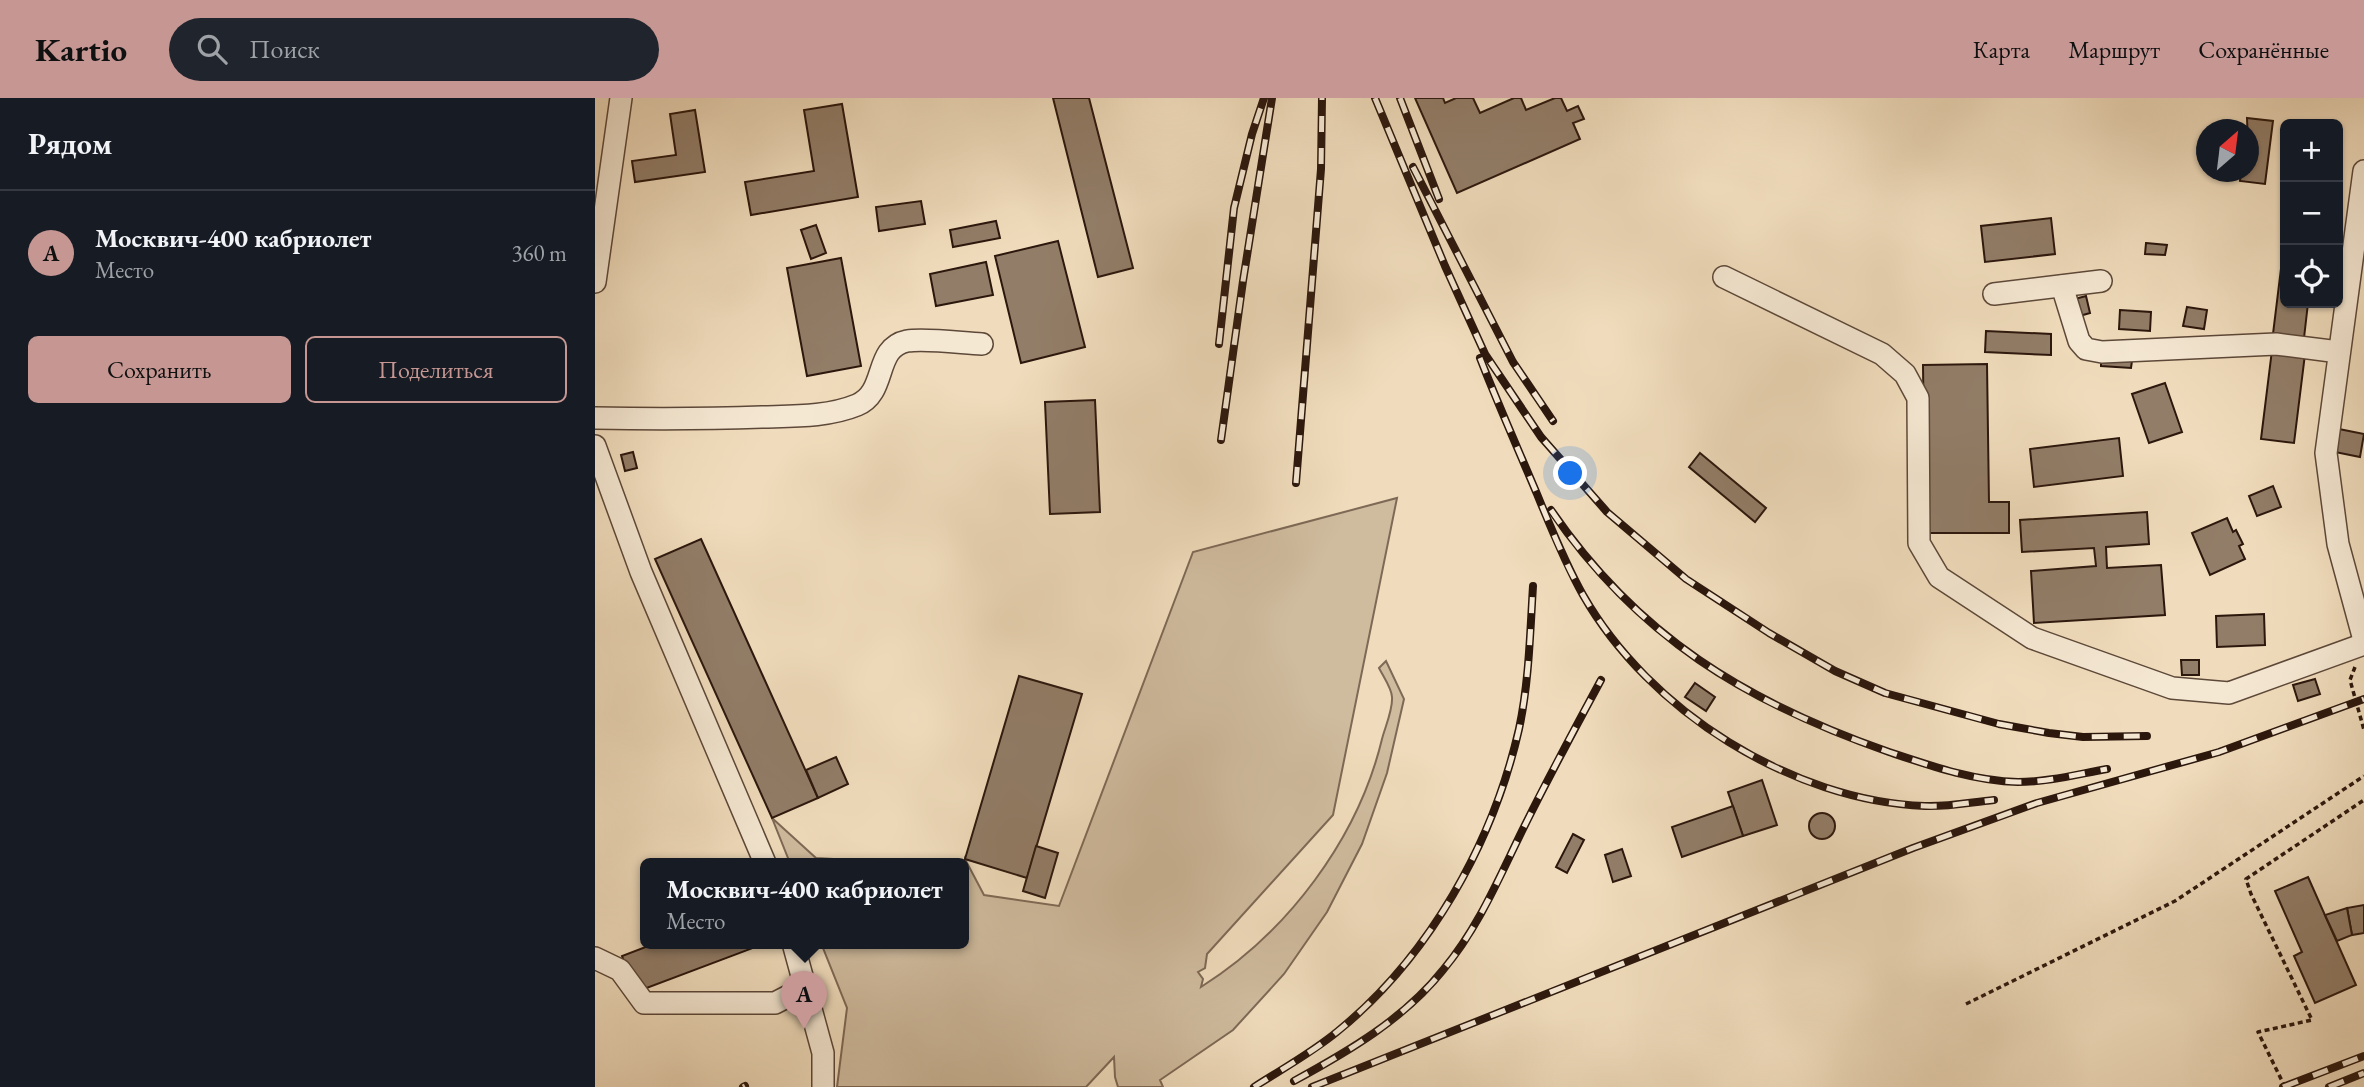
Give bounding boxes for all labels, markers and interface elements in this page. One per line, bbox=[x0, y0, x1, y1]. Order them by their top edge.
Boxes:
search box bbox=[169, 18, 659, 81]
text: Kartio bbox=[35, 28, 127, 71]
icon: search bbox=[193, 30, 231, 68]
text: Поиск bbox=[249, 32, 320, 66]
text: Карта bbox=[1973, 34, 2030, 65]
text: Маршрут bbox=[2068, 34, 2160, 65]
text: Сохранённые bbox=[2198, 34, 2329, 65]
north arrow bbox=[2196, 119, 2259, 182]
map controls bbox=[2280, 119, 2343, 308]
button: + bbox=[2280, 119, 2343, 182]
text: Рядом bbox=[28, 124, 112, 163]
button: − bbox=[2280, 182, 2343, 245]
text: Москвич-400 кабриолет bbox=[95, 221, 371, 255]
text: A bbox=[43, 238, 59, 268]
text: 360 m bbox=[511, 238, 567, 268]
button: locate bbox=[2280, 245, 2343, 308]
text: Место bbox=[95, 255, 154, 285]
button: Сохранить bbox=[28, 336, 291, 403]
button: Поделиться bbox=[305, 336, 567, 403]
your location bbox=[1553, 456, 1587, 490]
popup bbox=[640, 858, 969, 949]
text: Москвич-400 кабриолет bbox=[666, 872, 943, 906]
text: Место bbox=[666, 906, 726, 936]
pin: A bbox=[781, 971, 827, 1029]

